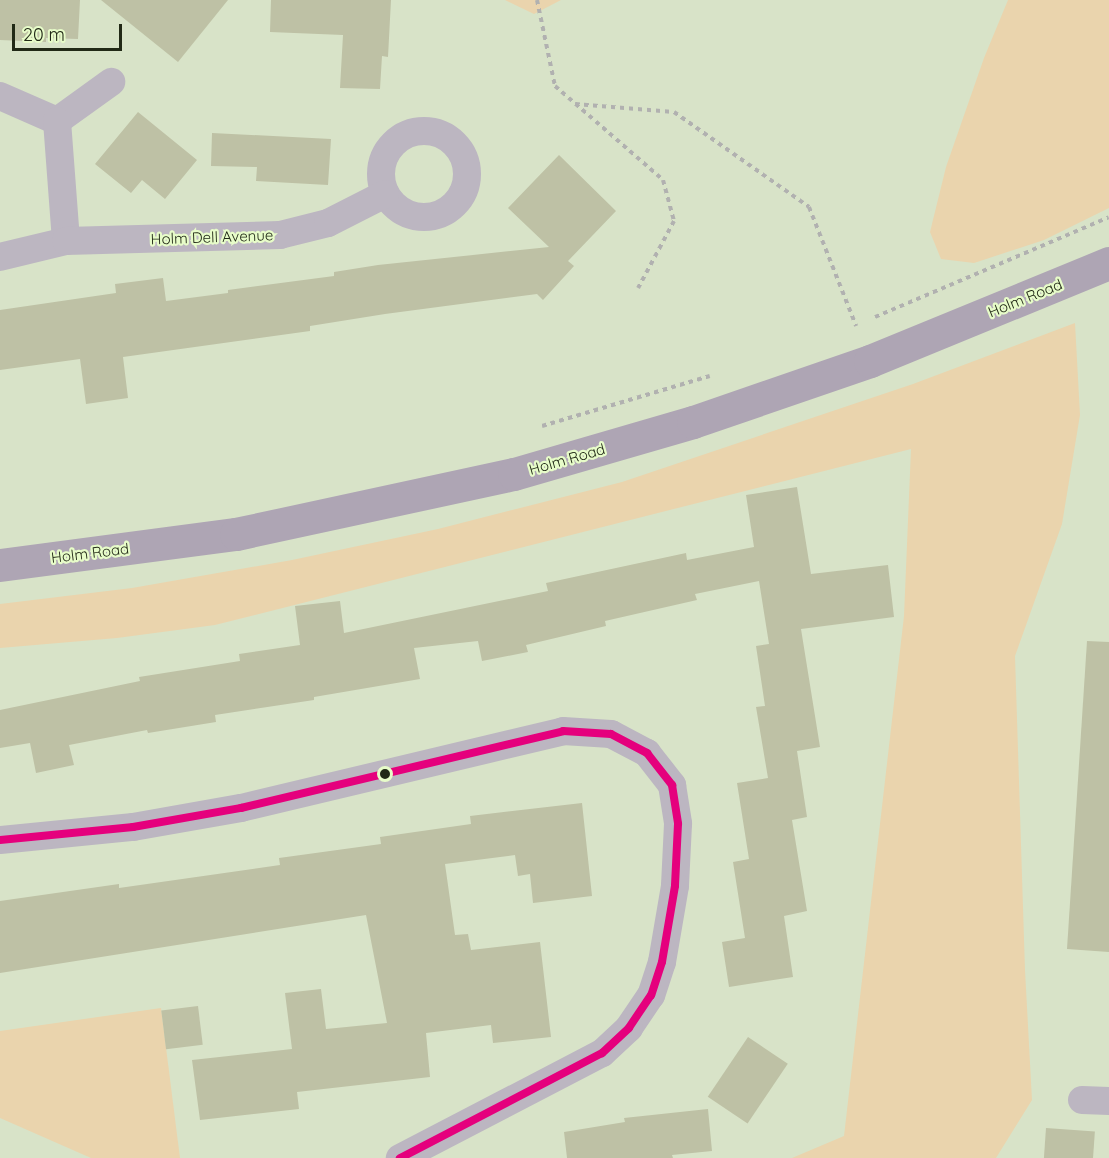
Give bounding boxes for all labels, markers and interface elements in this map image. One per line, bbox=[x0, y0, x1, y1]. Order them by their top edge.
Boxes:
scale bar bbox=[15, 12, 124, 50]
text: 20 m bbox=[23, 23, 65, 46]
street label: Holm Dell Avenue bbox=[150, 226, 274, 248]
street label: Holm Road bbox=[985, 275, 1065, 321]
street label: Holm Road bbox=[527, 440, 607, 478]
street label: Holm Road bbox=[50, 539, 130, 567]
unlabelled marker bbox=[379, 768, 391, 780]

